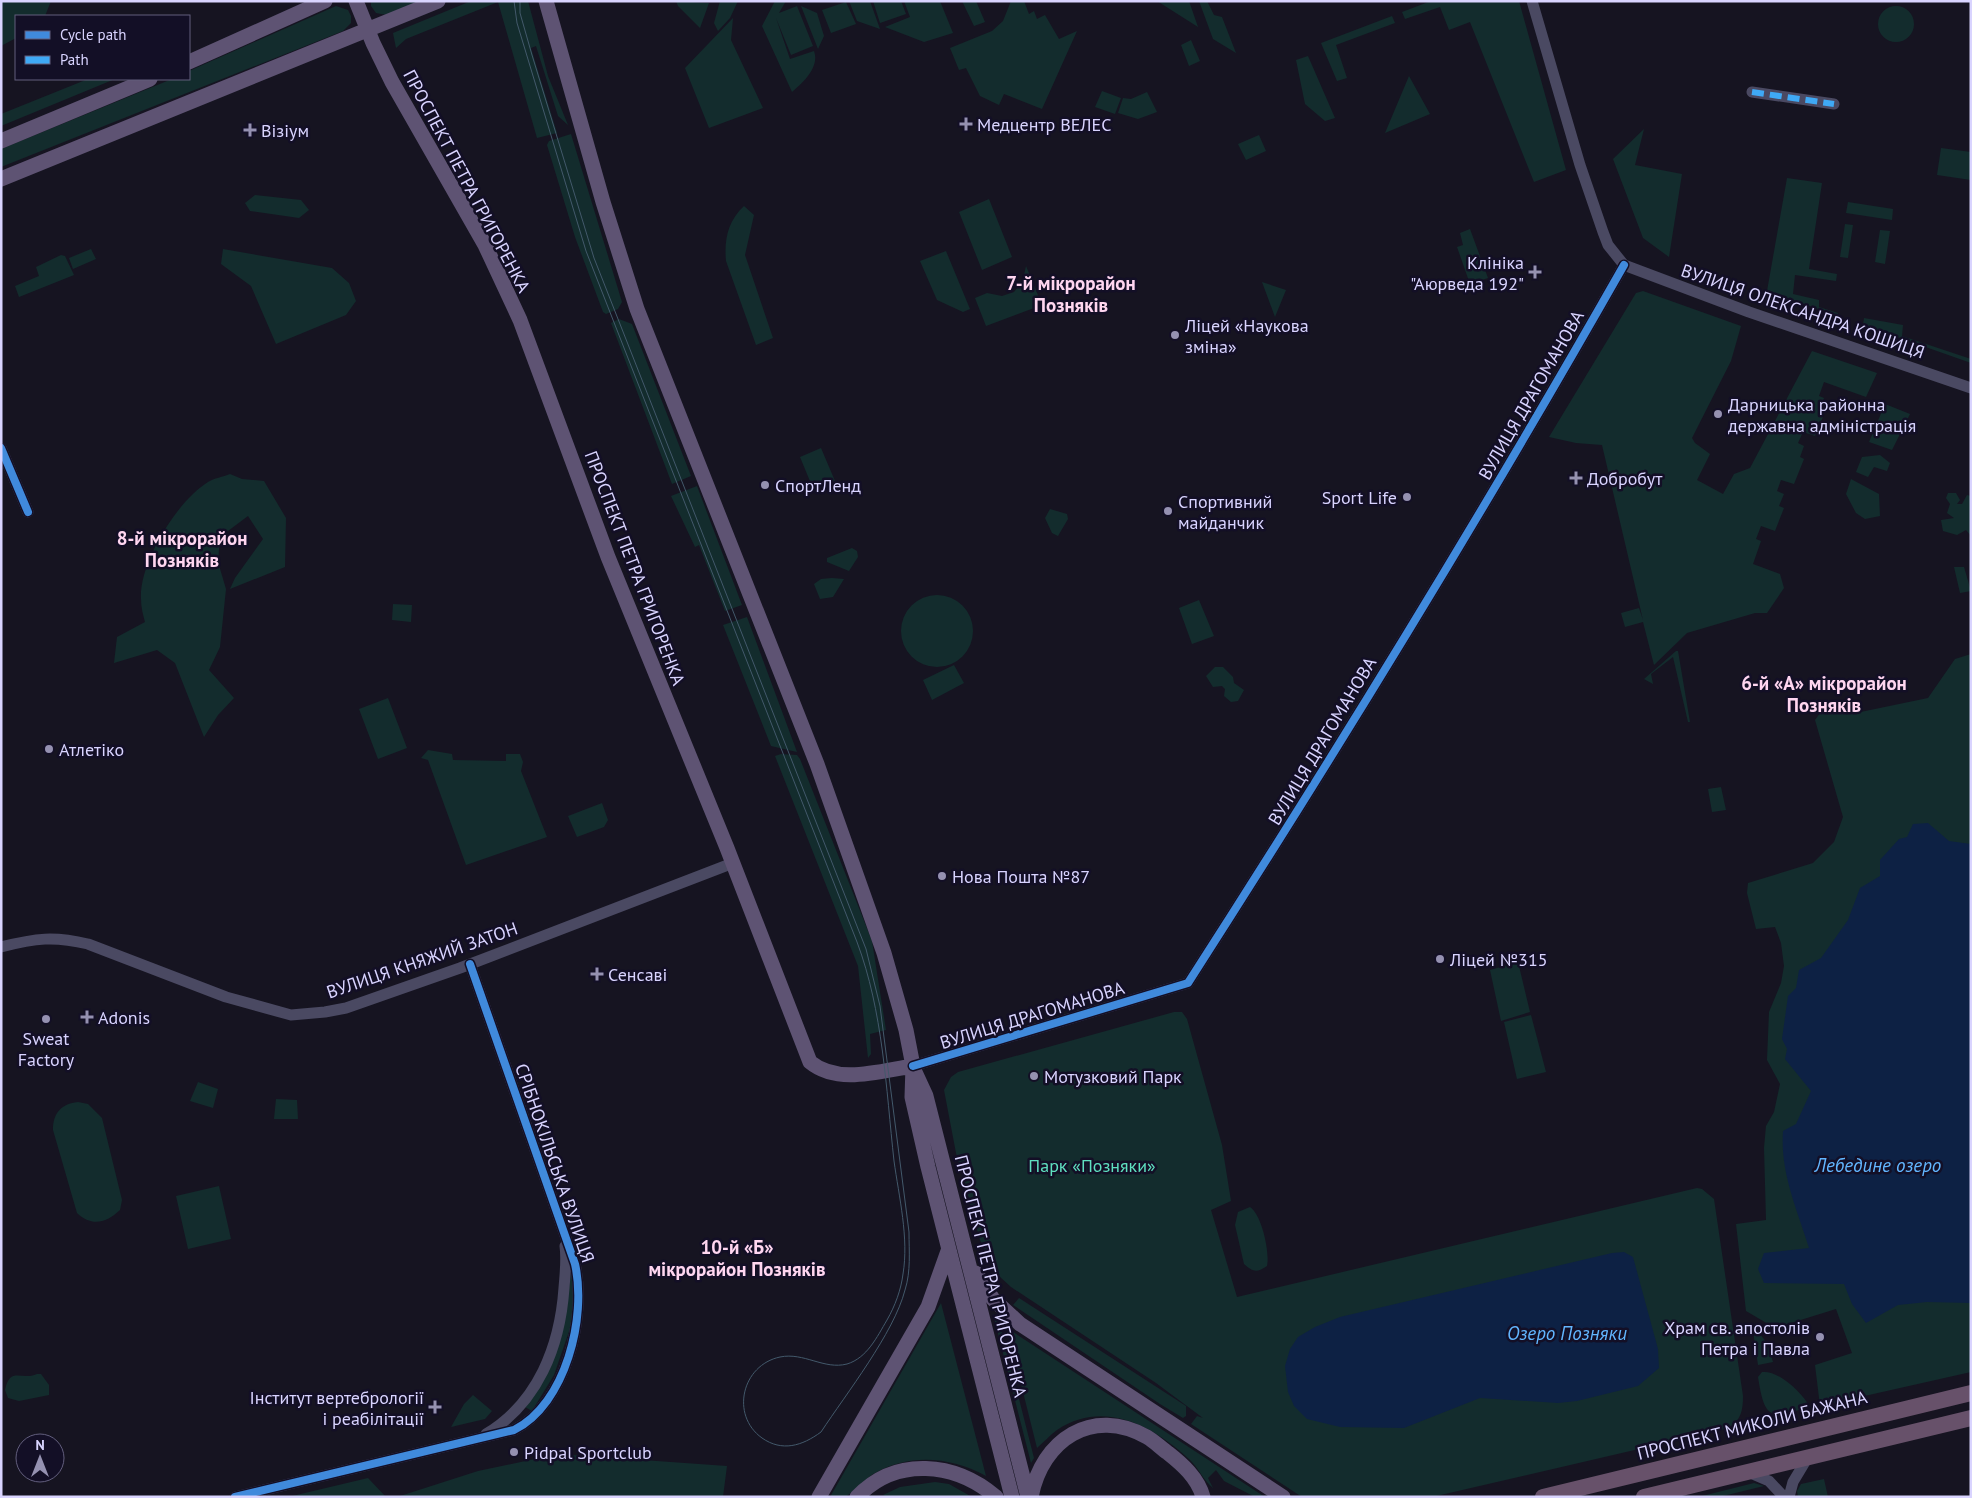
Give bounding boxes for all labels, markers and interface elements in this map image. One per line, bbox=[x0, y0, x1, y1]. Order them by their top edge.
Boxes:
legend bbox=[15, 15, 190, 80]
text: Cycle path bbox=[60, 25, 126, 44]
text: Path bbox=[60, 50, 89, 69]
street label: ПРОСПЕКТ ПЕТРА ГРИГОРЕНКА bbox=[398, 66, 536, 297]
place label: Медцентр ВЕЛЕС bbox=[977, 113, 1111, 136]
marker: Медцентр ВЕЛЕС bbox=[959, 117, 973, 131]
place label: Візіум bbox=[261, 119, 309, 142]
marker: Візіум bbox=[243, 123, 257, 137]
place label: Клініка "Аюрведа 192" bbox=[1410, 251, 1524, 295]
street label: ВУЛИЦЯ ОЛЕКСАНДРА КОШИЦЯ bbox=[1678, 258, 1928, 364]
marker: Клініка "Аюрведа 192" bbox=[1528, 265, 1542, 279]
district label: 7-й мікрорайон Позняків bbox=[1006, 271, 1136, 317]
street label: ВУЛИЦЯ ДРАГОМАНОВА bbox=[1473, 306, 1589, 484]
place label: Ліцей «Наукова зміна» bbox=[1184, 314, 1309, 358]
marker: Ліцей «Наукова зміна» bbox=[1169, 329, 1181, 341]
place label: Дарницька районна державна адміністрація bbox=[1728, 393, 1916, 437]
marker: Дарницька районна державна адміністрація bbox=[1712, 408, 1724, 420]
street label: ПРОСПЕКТ ПЕТРА ГРИГОРЕНКА bbox=[580, 448, 691, 689]
place label: Добробут bbox=[1587, 467, 1663, 490]
marker: Добробут bbox=[1569, 471, 1583, 485]
place label: СпортЛенд bbox=[775, 474, 861, 497]
marker: СпортЛенд bbox=[759, 479, 771, 491]
place label: Sport Life bbox=[1322, 486, 1397, 509]
place label: Спортивний майданчик bbox=[1178, 490, 1272, 534]
marker: Sport Life bbox=[1401, 491, 1413, 503]
marker: Спортивний майданчик bbox=[1162, 505, 1174, 517]
district label: 8-й мікрорайон Позняків bbox=[117, 526, 247, 572]
street label: ВУЛИЦЯ ДРАГОМАНОВА bbox=[1263, 652, 1382, 829]
district label: 6-й «А» мікрорайон Позняків bbox=[1741, 671, 1907, 717]
place label: Атлетіко bbox=[59, 738, 124, 761]
marker: Атлетіко bbox=[43, 743, 55, 755]
place label: Нова Пошта №87 bbox=[952, 865, 1090, 888]
marker: Нова Пошта №87 bbox=[936, 870, 948, 882]
street label: ВУЛИЦЯ КНЯЖИЙ ЗАТОН bbox=[323, 916, 521, 1004]
place label: Ліцей №315 bbox=[1449, 948, 1548, 971]
marker: Ліцей №315 bbox=[1434, 953, 1446, 965]
place label: Сенсаві bbox=[608, 963, 667, 986]
marker: Сенсаві bbox=[590, 967, 604, 981]
street label: ВУЛИЦЯ ДРАГОМАНОВА bbox=[937, 976, 1128, 1054]
place label: Adonis bbox=[98, 1006, 150, 1029]
marker: Adonis bbox=[80, 1010, 94, 1024]
marker: Sweat Factory bbox=[40, 1013, 52, 1025]
place label: Sweat Factory bbox=[18, 1027, 75, 1071]
street label: СРІБНОКІЛЬСЬКА ВУЛИЦЯ bbox=[510, 1060, 600, 1266]
place label: Мотузковий Парк bbox=[1044, 1065, 1182, 1088]
marker: Мотузковий Парк bbox=[1028, 1070, 1040, 1082]
street label: ПРОСПЕКТ ПЕТРА ГРИГОРЕНКА bbox=[950, 1152, 1032, 1400]
water label: Лебедине озеро bbox=[1814, 1153, 1941, 1177]
park label: Парк «Позняки» bbox=[1028, 1154, 1156, 1177]
district label: 10-й «Б» мікрорайон Позняків bbox=[648, 1235, 826, 1281]
place label: Храм св. апостолів Петра і Павла bbox=[1664, 1316, 1810, 1360]
water label: Озеро Позняки bbox=[1507, 1321, 1627, 1345]
marker: Храм св. апостолів Петра і Павла bbox=[1814, 1331, 1826, 1343]
street label: ПРОСПЕКТ МИКОЛИ БАЖАНА bbox=[1635, 1385, 1870, 1465]
place label: Інститут вертебрології і реабілітації bbox=[250, 1386, 424, 1430]
marker: Інститут вертебрології і реабілітації bbox=[428, 1400, 442, 1414]
north arrow bbox=[15, 1433, 65, 1483]
text: N bbox=[35, 1436, 45, 1454]
place label: Pidpal Sportclub bbox=[524, 1441, 652, 1464]
marker: Pidpal Sportclub bbox=[508, 1446, 520, 1458]

